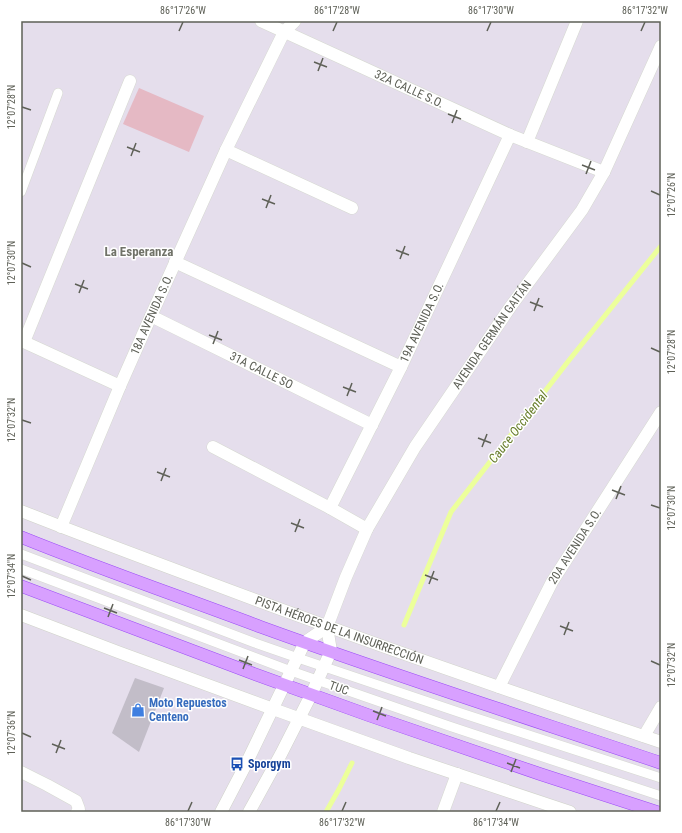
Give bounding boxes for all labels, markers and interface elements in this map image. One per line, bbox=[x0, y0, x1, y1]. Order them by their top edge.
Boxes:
text: 86°17'26"W bbox=[160, 5, 206, 16]
text: 86°17'28"W bbox=[314, 5, 360, 16]
text: 86°17'30"W bbox=[468, 5, 514, 16]
text: 86°17'32"W bbox=[622, 5, 668, 16]
street label: 32A CALLE S.O. bbox=[372, 67, 446, 111]
text: 12°07'28"N bbox=[6, 85, 17, 129]
text: 12°07'26"N bbox=[666, 173, 677, 217]
text: 12°07'30"N bbox=[6, 241, 17, 285]
district label: La Esperanza bbox=[105, 244, 173, 259]
street label: 18A AVENIDA S.O. bbox=[128, 272, 176, 357]
street label: AVENIDA GERMÁN GAITÁN bbox=[450, 278, 534, 392]
street label: 19A AVENIDA S.O. bbox=[397, 280, 447, 365]
text: 12°07'28"N bbox=[666, 330, 677, 374]
street label: 31A CALLE SO bbox=[227, 349, 295, 392]
water label: Cauce Occidental bbox=[485, 387, 551, 466]
text: 12°07'32"N bbox=[6, 398, 17, 442]
text: 12°07'30"N bbox=[666, 486, 677, 530]
street label: 20A AVENIDA S.O. bbox=[546, 506, 604, 587]
text: 12°07'34"N bbox=[6, 554, 17, 598]
street label: PISTA HÉROES DE LA INSURRECCIÓN bbox=[253, 593, 425, 667]
text: 12°07'32"N bbox=[666, 643, 677, 687]
street label: TUC bbox=[327, 678, 351, 698]
place label: Moto Repuestos Centeno bbox=[149, 696, 227, 724]
shop icon: Moto Repuestos Centeno bbox=[130, 702, 146, 718]
text: 12°07'36"N bbox=[6, 711, 17, 755]
bus stop icon: Sporgym bbox=[229, 756, 245, 772]
place label: Sporgym bbox=[248, 757, 291, 771]
text: 86°17'30"W bbox=[165, 817, 211, 828]
text: 86°17'32"W bbox=[319, 817, 365, 828]
text: 86°17'34"W bbox=[473, 817, 519, 828]

